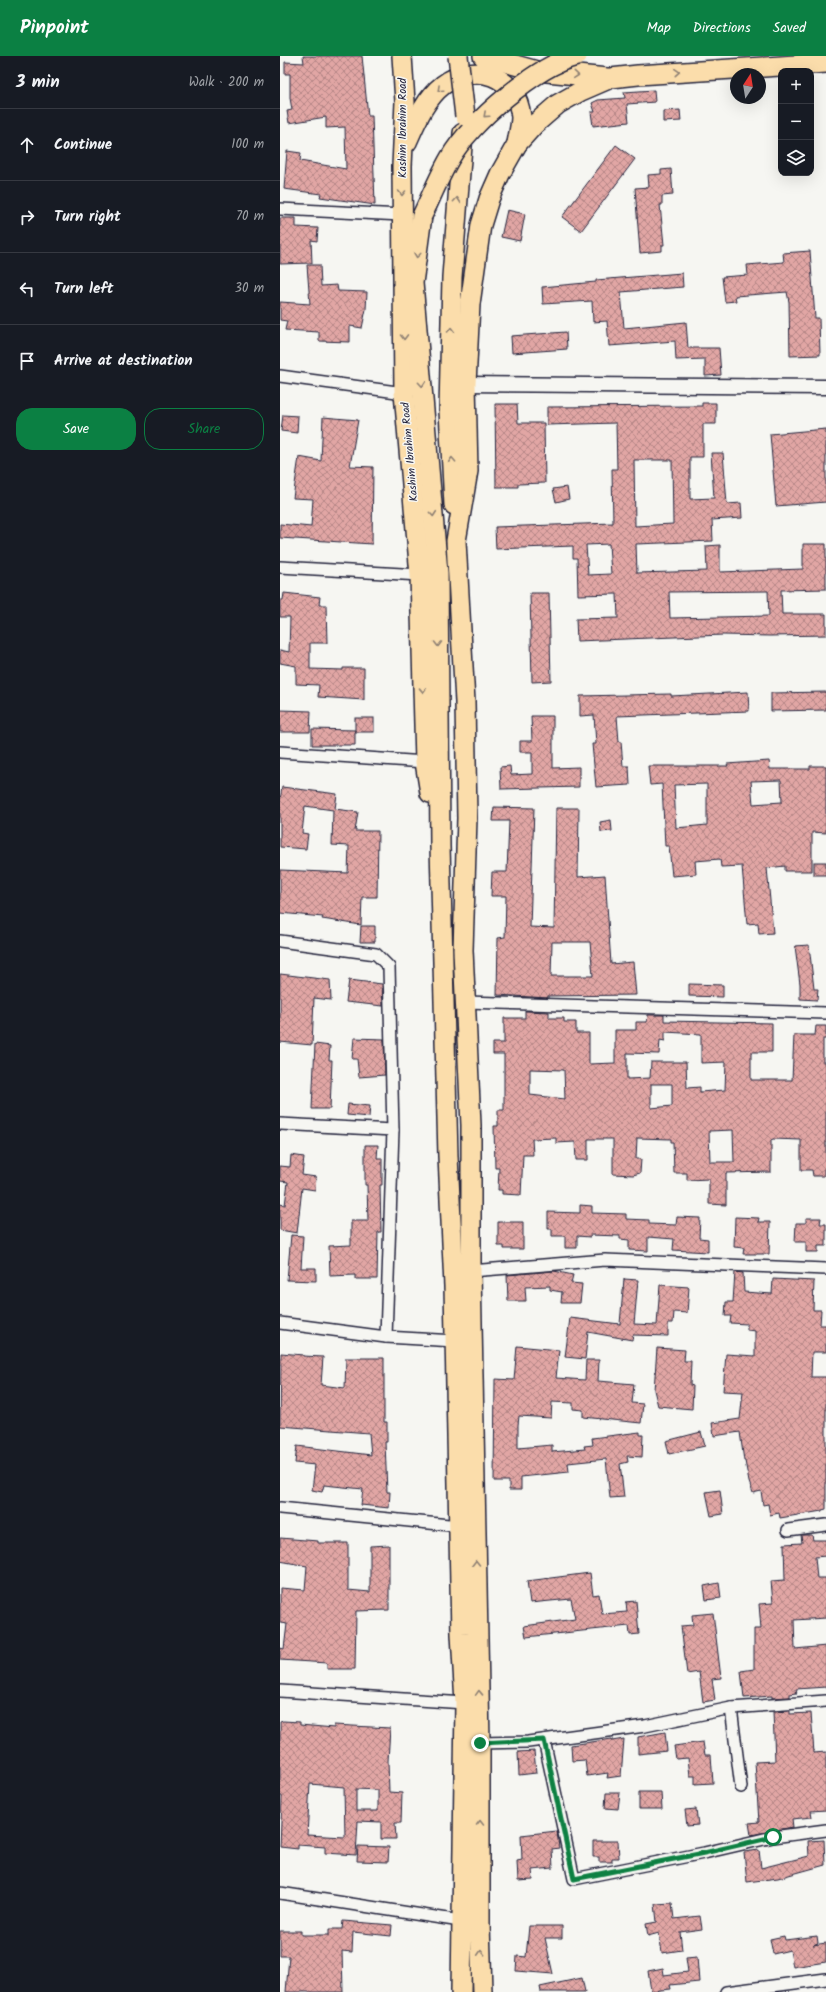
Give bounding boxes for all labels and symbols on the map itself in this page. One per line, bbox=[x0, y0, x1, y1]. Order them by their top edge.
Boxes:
one-way arrow bbox=[674, 68, 680, 77]
north arrow bbox=[730, 68, 766, 104]
one-way arrow bbox=[573, 70, 579, 79]
street label: Kashim Ibrahim Road bbox=[394, 78, 412, 178]
one-way arrow bbox=[437, 84, 445, 91]
one-way arrow bbox=[483, 110, 491, 118]
one-way arrow bbox=[398, 190, 406, 196]
one-way arrow bbox=[452, 197, 461, 203]
one-way arrow bbox=[413, 252, 422, 258]
one-way arrow bbox=[447, 327, 455, 333]
one-way arrow bbox=[400, 334, 408, 340]
one-way arrow bbox=[417, 381, 426, 387]
street label: Kashim Ibrahim Road bbox=[397, 401, 423, 502]
one-way arrow bbox=[447, 457, 456, 463]
one-way arrow bbox=[428, 511, 437, 517]
one-way arrow bbox=[434, 641, 442, 647]
one-way arrow bbox=[419, 687, 427, 693]
one-way arrow bbox=[472, 1560, 480, 1566]
one-way arrow bbox=[475, 1690, 483, 1696]
route end bbox=[471, 1734, 489, 1752]
one-way arrow bbox=[476, 1820, 484, 1826]
route start bbox=[764, 1828, 782, 1846]
one-way arrow bbox=[477, 1950, 486, 1956]

